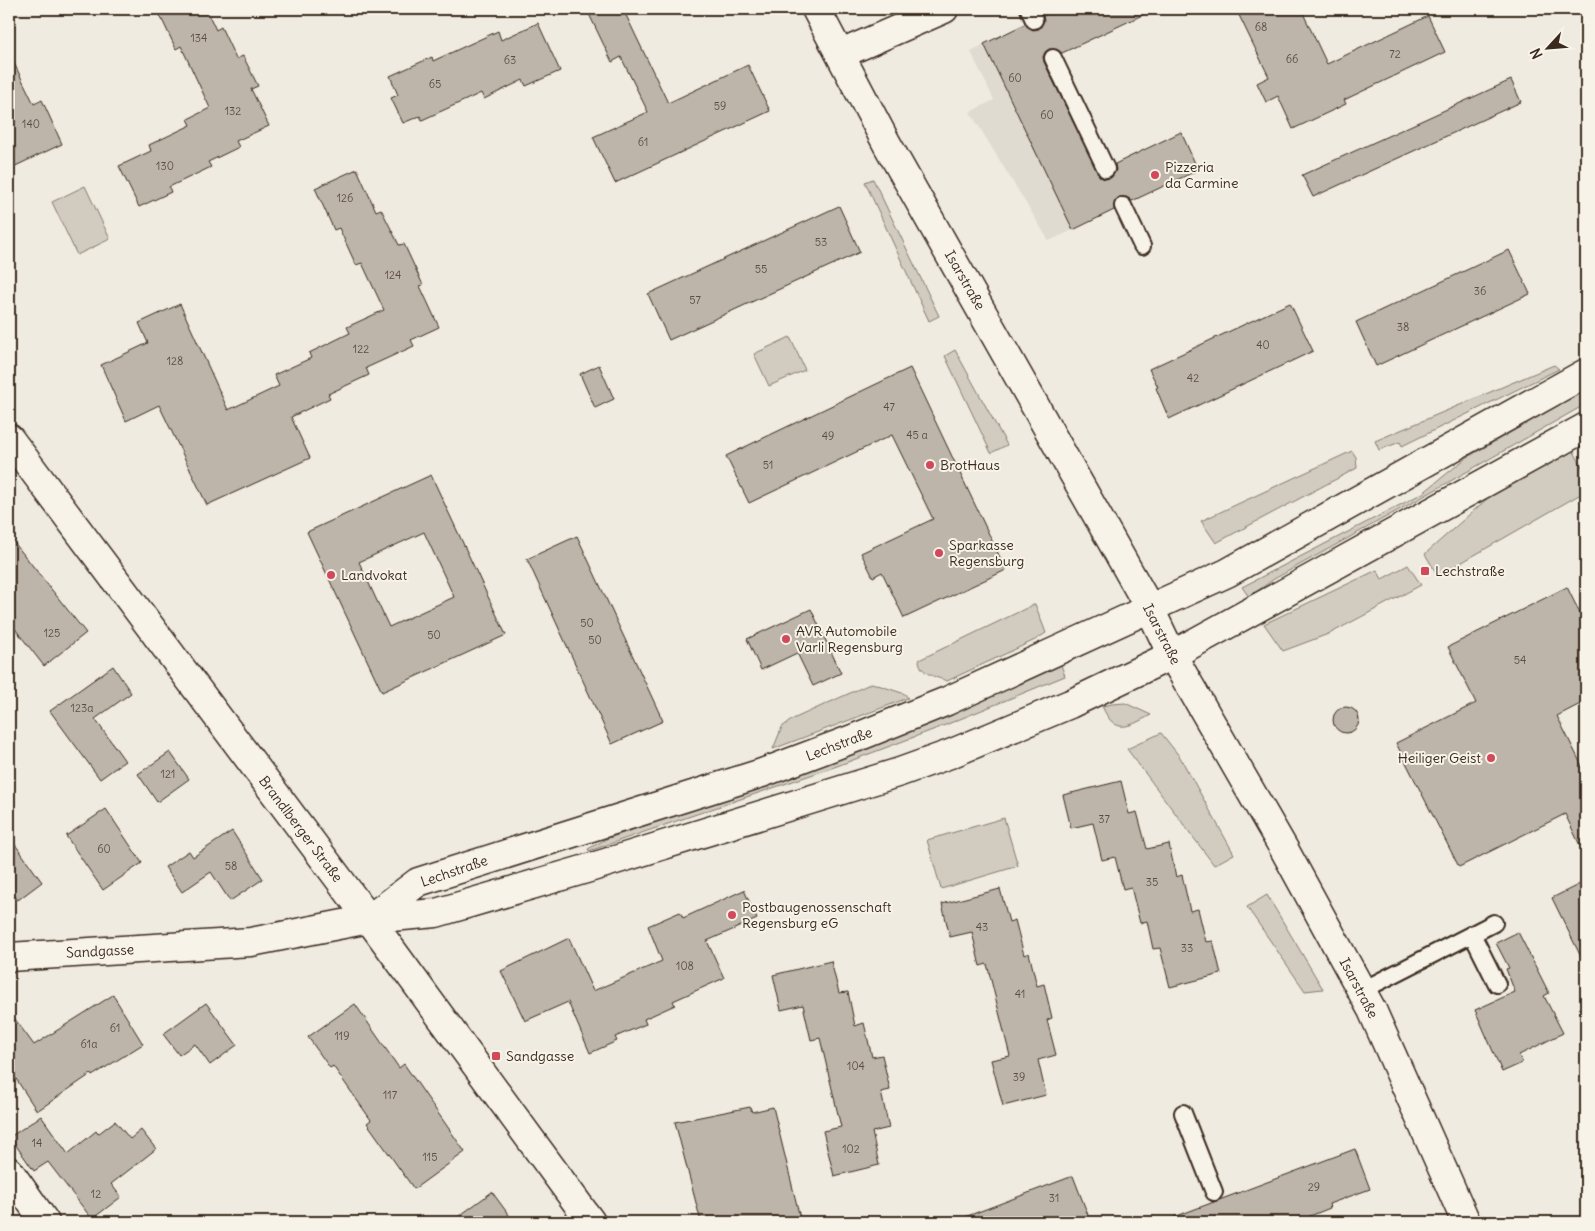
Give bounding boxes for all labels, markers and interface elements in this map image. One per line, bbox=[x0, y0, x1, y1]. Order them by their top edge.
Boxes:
house number: 68 bbox=[1255, 20, 1267, 34]
north arrow bbox=[1522, 22, 1572, 72]
house number: 134 bbox=[191, 31, 207, 45]
text: N bbox=[1526, 45, 1547, 62]
house number: 72 bbox=[1389, 47, 1401, 61]
house number: 66 bbox=[1286, 52, 1298, 66]
house number: 63 bbox=[504, 53, 516, 67]
house number: 60 bbox=[1008, 71, 1022, 85]
house number: 65 bbox=[429, 77, 441, 91]
house number: 59 bbox=[714, 99, 726, 113]
house number: 132 bbox=[225, 104, 241, 118]
house number: 60 bbox=[1040, 108, 1054, 122]
house number: 140 bbox=[22, 117, 40, 131]
house number: 61 bbox=[638, 135, 648, 149]
place label: Pizzeria da Carmine bbox=[1165, 158, 1238, 192]
house number: 130 bbox=[156, 159, 174, 173]
marker: Pizzeria da Carmine bbox=[1149, 169, 1161, 181]
house number: 126 bbox=[337, 191, 353, 205]
house number: 53 bbox=[815, 235, 827, 249]
street label: Isarstraße bbox=[941, 247, 989, 313]
house number: 55 bbox=[755, 262, 767, 276]
house number: 124 bbox=[385, 268, 401, 282]
house number: 36 bbox=[1474, 284, 1486, 298]
house number: 57 bbox=[689, 293, 701, 307]
house number: 38 bbox=[1397, 320, 1409, 334]
house number: 40 bbox=[1256, 338, 1270, 352]
house number: 122 bbox=[353, 342, 369, 356]
house number: 128 bbox=[167, 354, 183, 368]
house number: 42 bbox=[1187, 371, 1199, 385]
house number: 47 bbox=[883, 400, 895, 414]
house number: 45 a bbox=[906, 428, 928, 442]
house number: 49 bbox=[822, 429, 834, 443]
place label: BrotHaus bbox=[940, 456, 1000, 474]
house number: 51 bbox=[763, 458, 773, 472]
marker: BrotHaus bbox=[924, 459, 936, 471]
place label: Sparkasse Regensburg bbox=[949, 536, 1024, 570]
marker: Sparkasse Regensburg bbox=[933, 547, 945, 559]
place label: Lechstraße bbox=[1435, 562, 1505, 580]
marker: Lechstraße bbox=[1419, 565, 1431, 577]
place label: Landvokat bbox=[341, 566, 408, 584]
marker: Landvokat bbox=[325, 569, 337, 581]
street label: Isarstraße bbox=[1139, 601, 1185, 667]
house number: 50 bbox=[580, 616, 594, 630]
place label: AVR Automobile Varli Regensburg bbox=[796, 622, 903, 656]
house number: 125 bbox=[44, 626, 60, 640]
house number: 50 bbox=[427, 628, 441, 642]
house number: 50 bbox=[588, 633, 602, 647]
marker: AVR Automobile Varli Regensburg bbox=[780, 633, 792, 645]
house number: 54 bbox=[1514, 653, 1526, 667]
house number: 123a bbox=[71, 701, 93, 715]
street label: Lechstraße bbox=[803, 723, 875, 765]
place label: Heiliger Geist bbox=[1398, 749, 1481, 767]
marker: Heiliger Geist bbox=[1485, 752, 1497, 764]
house number: 121 bbox=[161, 767, 175, 781]
street label: Brandlberger Straße bbox=[255, 772, 347, 886]
house number: 37 bbox=[1098, 812, 1110, 826]
house number: 60 bbox=[97, 842, 111, 856]
street label: Lechstraße bbox=[418, 851, 490, 891]
house number: 58 bbox=[225, 859, 237, 873]
house number: 35 bbox=[1146, 875, 1158, 889]
place label: Postbaugenossenschaft Regensburg eG bbox=[742, 898, 892, 932]
marker: Postbaugenossenschaft Regensburg eG bbox=[726, 909, 738, 921]
house number: 43 bbox=[976, 920, 988, 934]
street label: Sandgasse bbox=[65, 940, 135, 962]
house number: 33 bbox=[1181, 941, 1193, 955]
street label: Isarstraße bbox=[1336, 955, 1382, 1021]
house number: 108 bbox=[676, 959, 694, 973]
house number: 41 bbox=[1015, 987, 1025, 1001]
house number: 61 bbox=[110, 1021, 120, 1035]
house number: 119 bbox=[334, 1029, 350, 1043]
house number: 61a bbox=[81, 1037, 98, 1051]
place label: Sandgasse bbox=[506, 1047, 574, 1065]
marker: Sandgasse bbox=[490, 1050, 502, 1062]
house number: 104 bbox=[847, 1059, 865, 1073]
house number: 39 bbox=[1013, 1070, 1025, 1084]
house number: 117 bbox=[383, 1088, 398, 1102]
house number: 14 bbox=[32, 1136, 42, 1150]
house number: 102 bbox=[842, 1142, 860, 1156]
house number: 115 bbox=[422, 1150, 438, 1164]
house number: 29 bbox=[1308, 1180, 1320, 1194]
house number: 12 bbox=[91, 1187, 101, 1201]
house number: 31 bbox=[1049, 1191, 1059, 1205]

